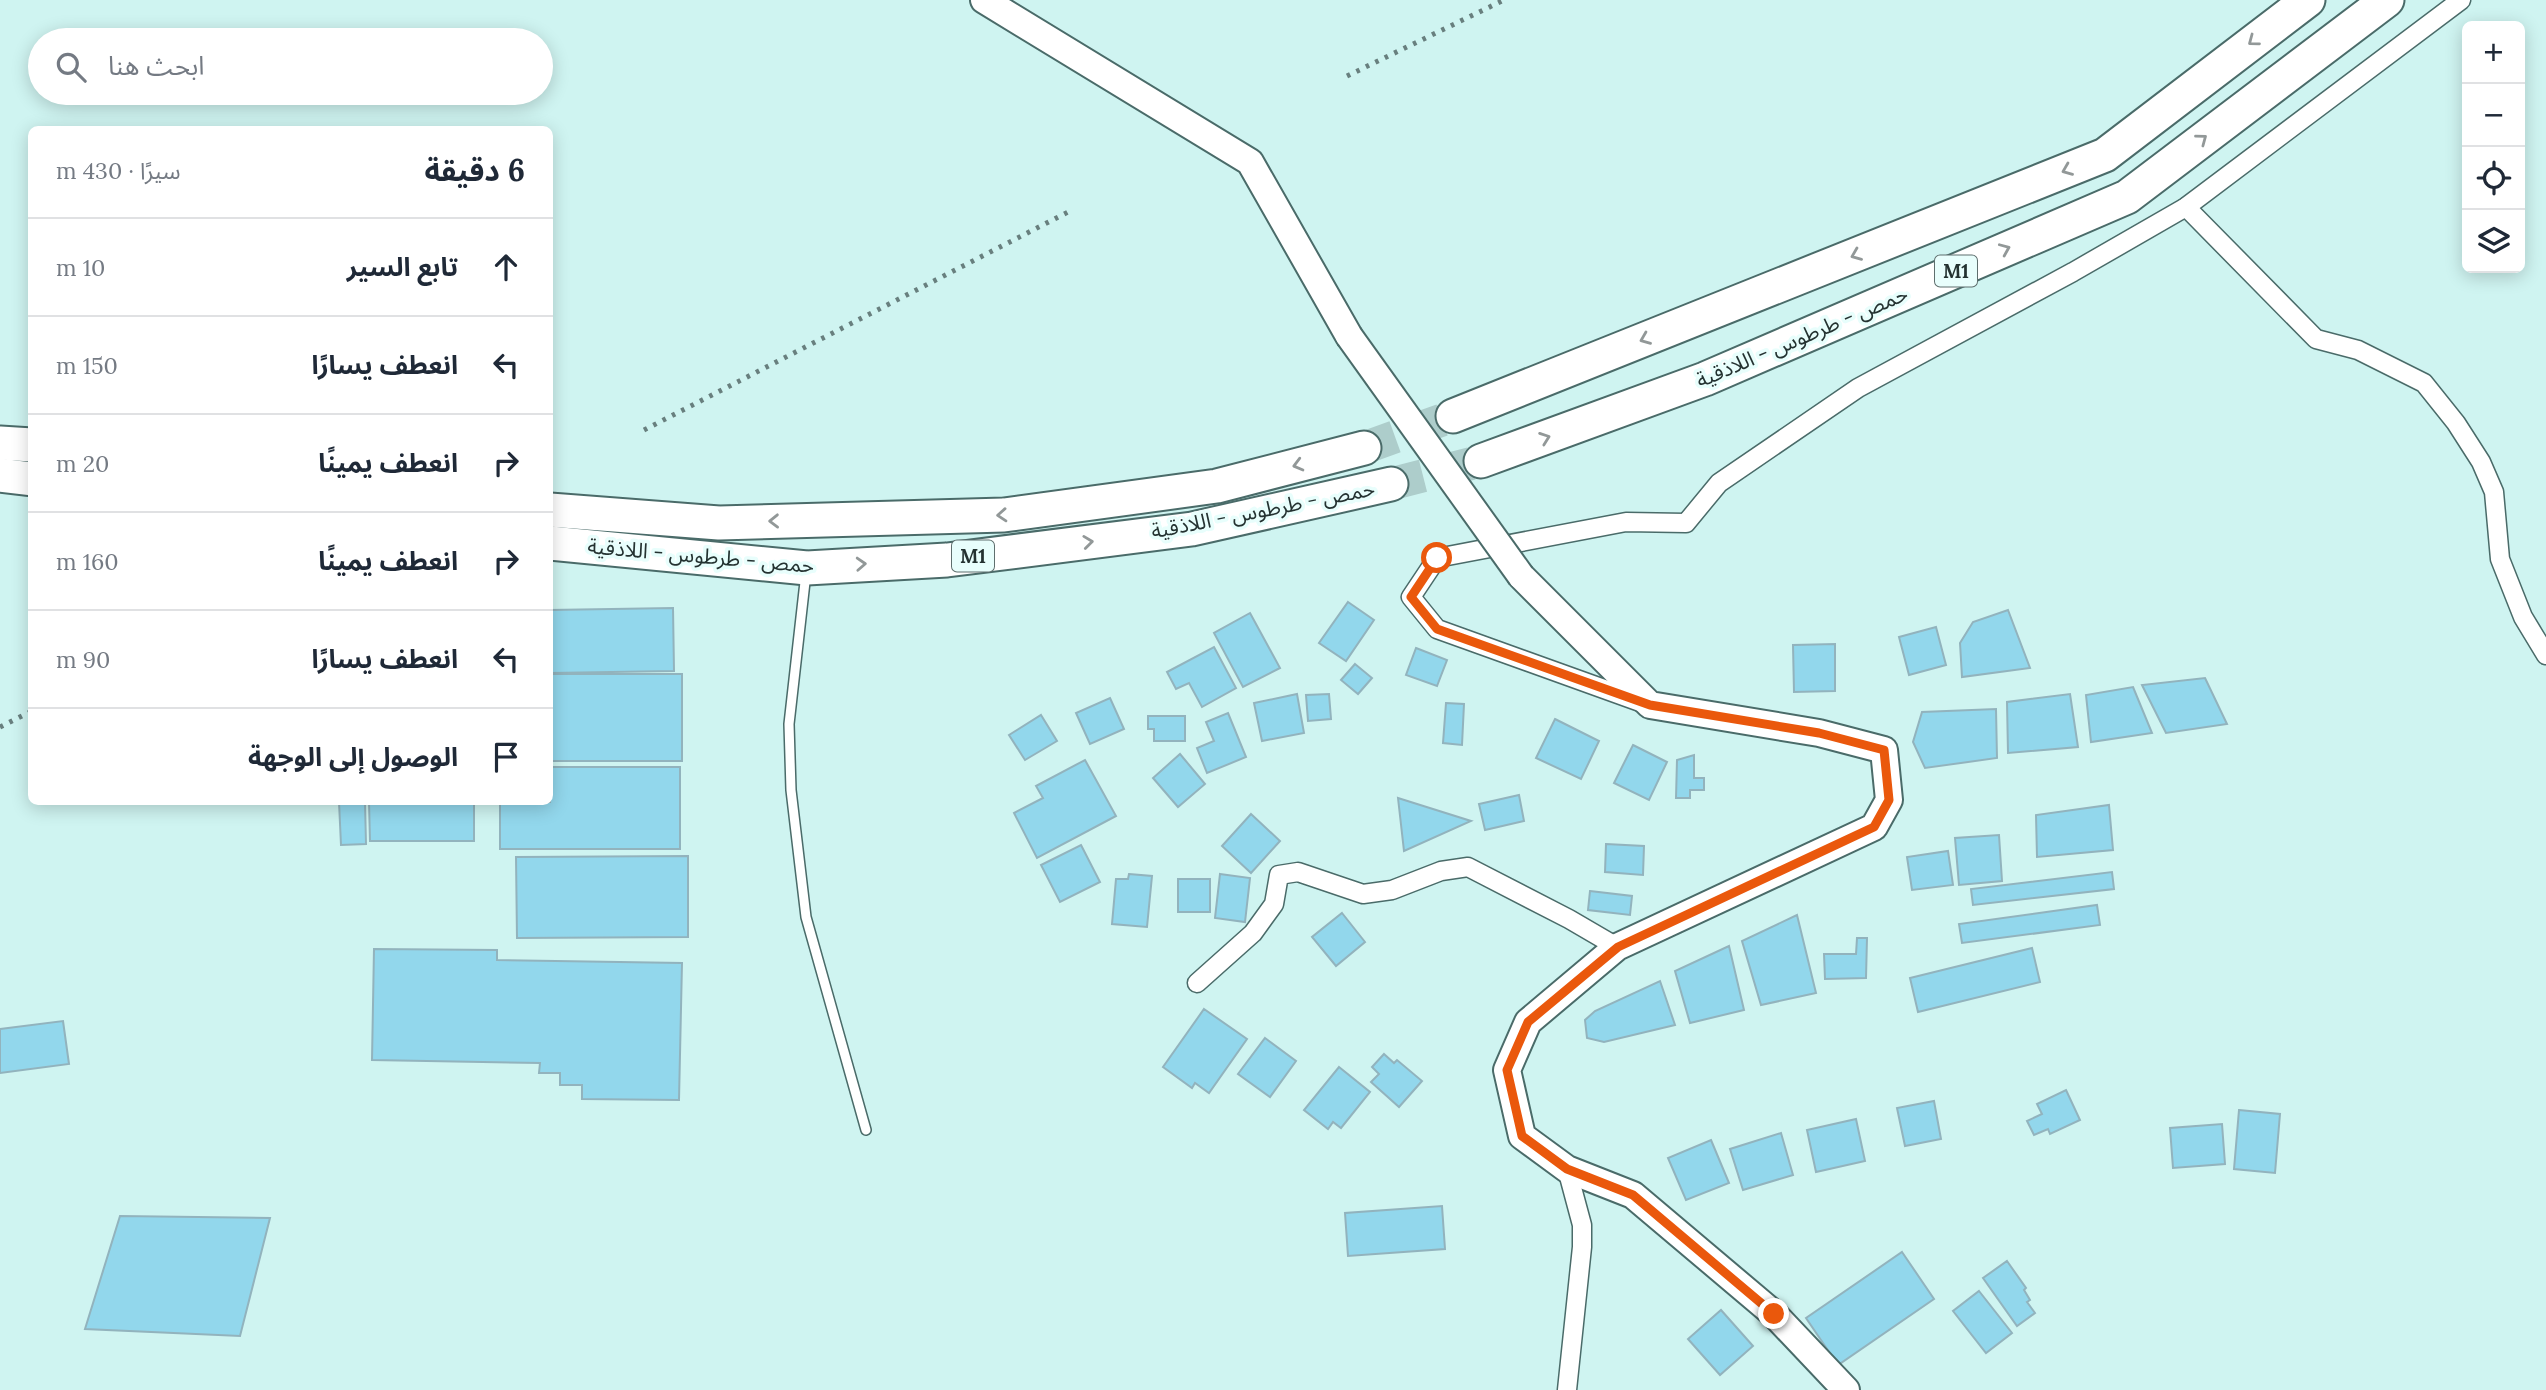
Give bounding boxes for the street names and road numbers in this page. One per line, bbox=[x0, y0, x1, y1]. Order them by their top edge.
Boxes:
road number: M1 bbox=[1935, 256, 1977, 286]
street label: حمص - طرطوس - اللاذقية bbox=[1692, 280, 1912, 393]
street label: حمص - طرطوس - اللاذقية bbox=[1149, 475, 1377, 544]
street label: حمص - طرطوس - اللاذقية bbox=[587, 532, 816, 579]
road number: M1 bbox=[952, 540, 994, 572]

